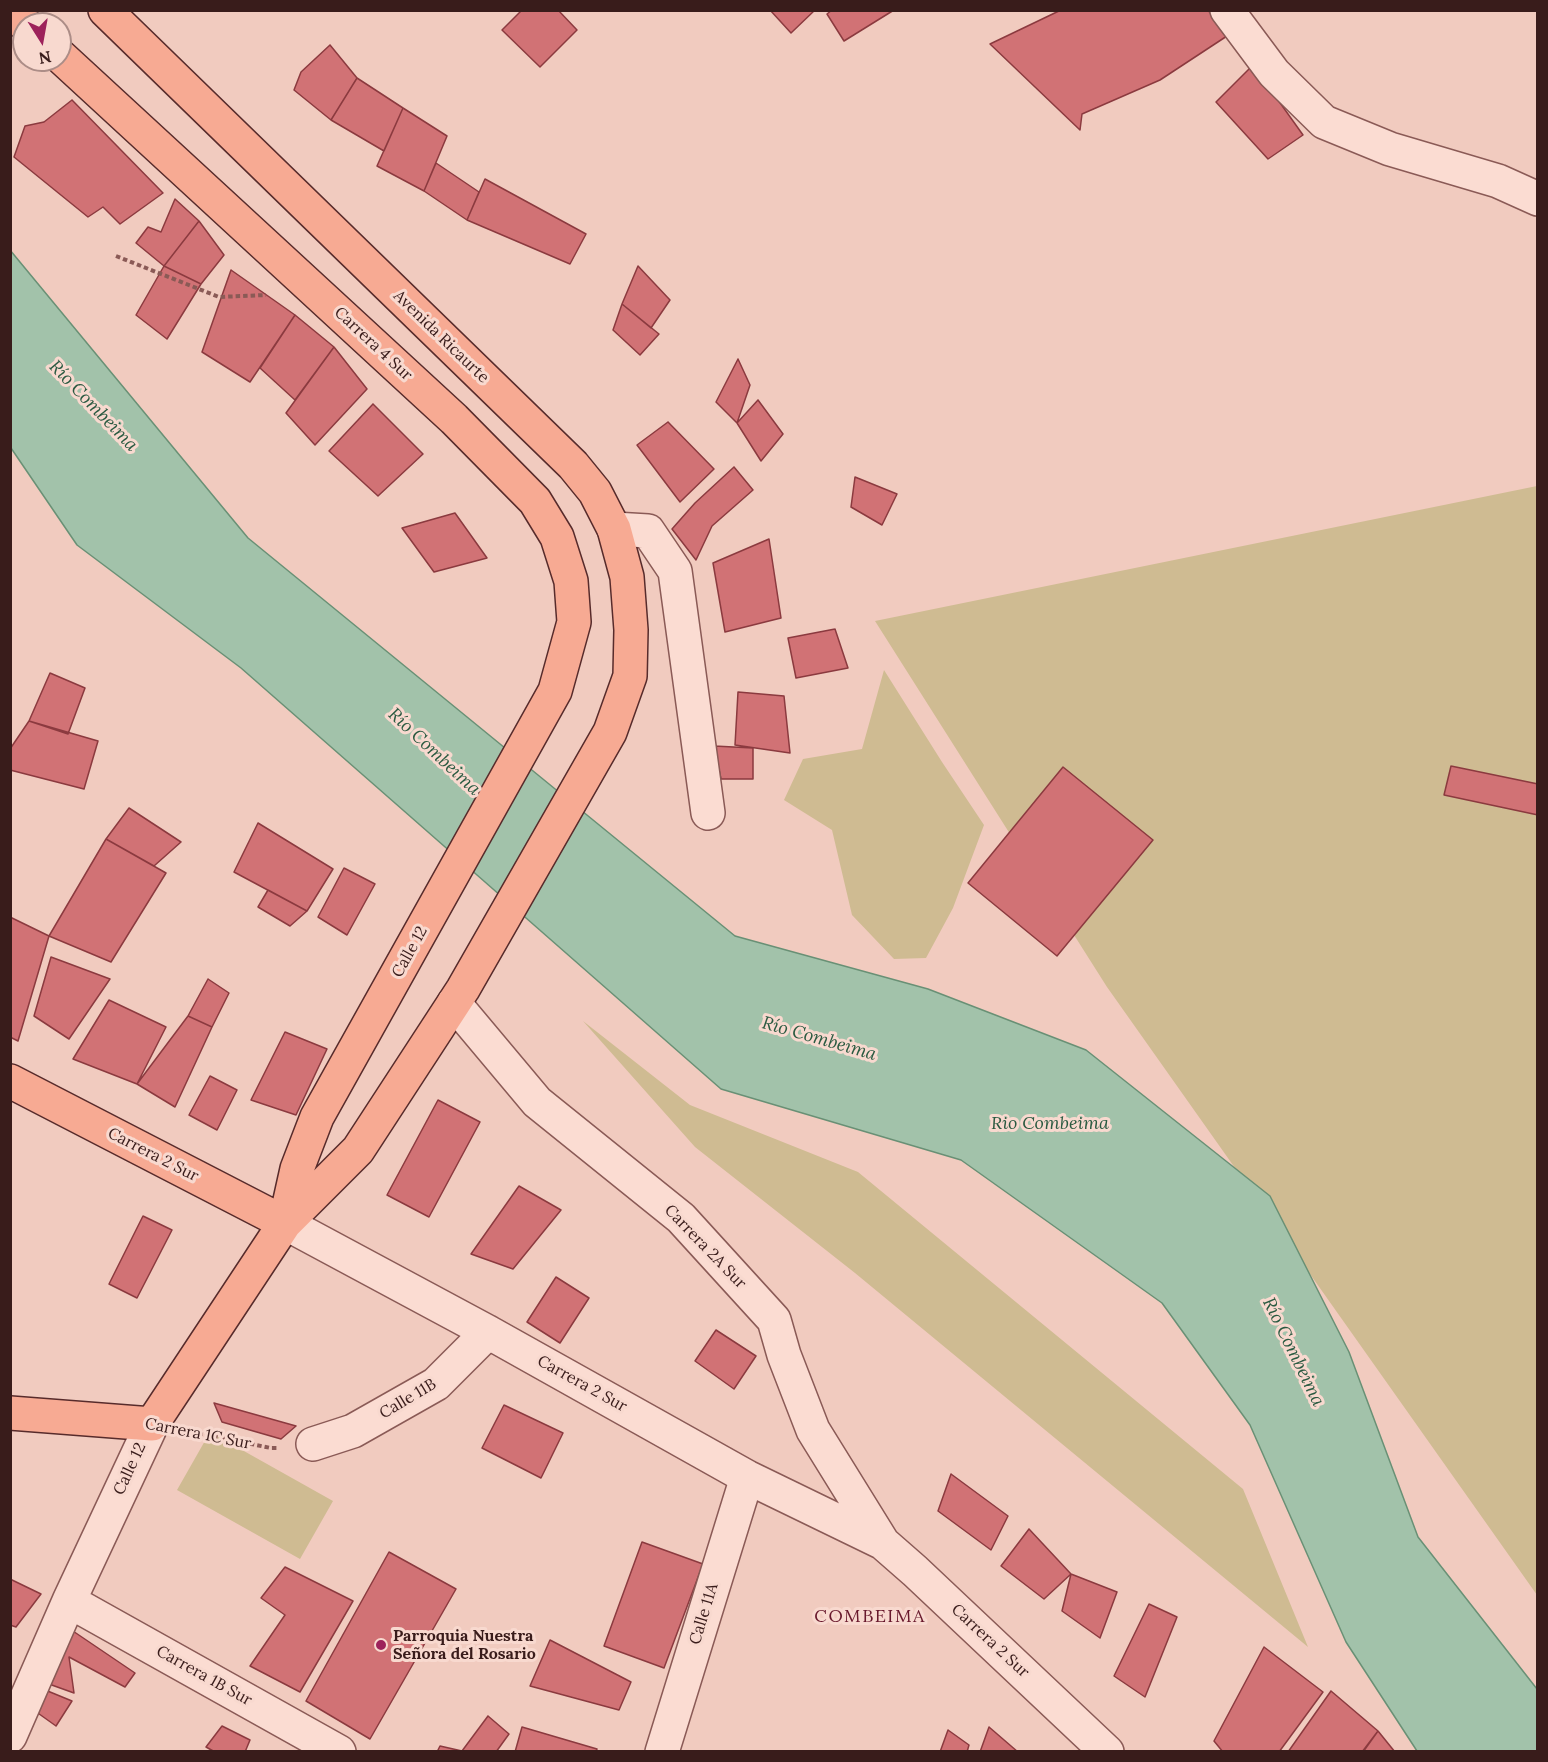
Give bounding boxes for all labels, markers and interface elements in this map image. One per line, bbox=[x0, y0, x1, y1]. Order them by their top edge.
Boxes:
north arrow bbox=[12, 12, 72, 72]
text: N bbox=[37, 47, 53, 69]
street label: Avenida Ricaurte bbox=[389, 287, 493, 387]
street label: Carrera 4 Sur bbox=[330, 303, 416, 385]
water label: Río Combeima bbox=[44, 356, 142, 456]
water label: Río Combeima bbox=[384, 704, 484, 800]
street label: Calle 12 bbox=[388, 923, 432, 981]
water label: Río Combeima bbox=[759, 1012, 879, 1066]
water label: Rio Combeima bbox=[991, 1113, 1109, 1135]
street label: Carrera 2 Sur bbox=[104, 1124, 202, 1186]
street label: Carrera 2A Sur bbox=[660, 1201, 750, 1293]
water label: Río Combeima bbox=[1257, 1294, 1329, 1410]
street label: Carrera 2 Sur bbox=[534, 1352, 630, 1416]
street label: Calle 11B bbox=[376, 1375, 440, 1423]
street label: Carrera 1C Sur bbox=[143, 1414, 253, 1454]
street label: Calle 12 bbox=[110, 1440, 150, 1498]
street label: Calle 11A bbox=[686, 1581, 722, 1647]
street label: Carrera 2 Sur bbox=[947, 1600, 1033, 1682]
district label: COMBEIMA bbox=[814, 1606, 926, 1628]
place label: Parroquia Nuestra Señora del Rosario bbox=[393, 1626, 536, 1664]
marker: Parroquia Nuestra Señora del Rosario bbox=[374, 1638, 388, 1652]
street label: Carrera 1B Sur bbox=[153, 1642, 255, 1710]

